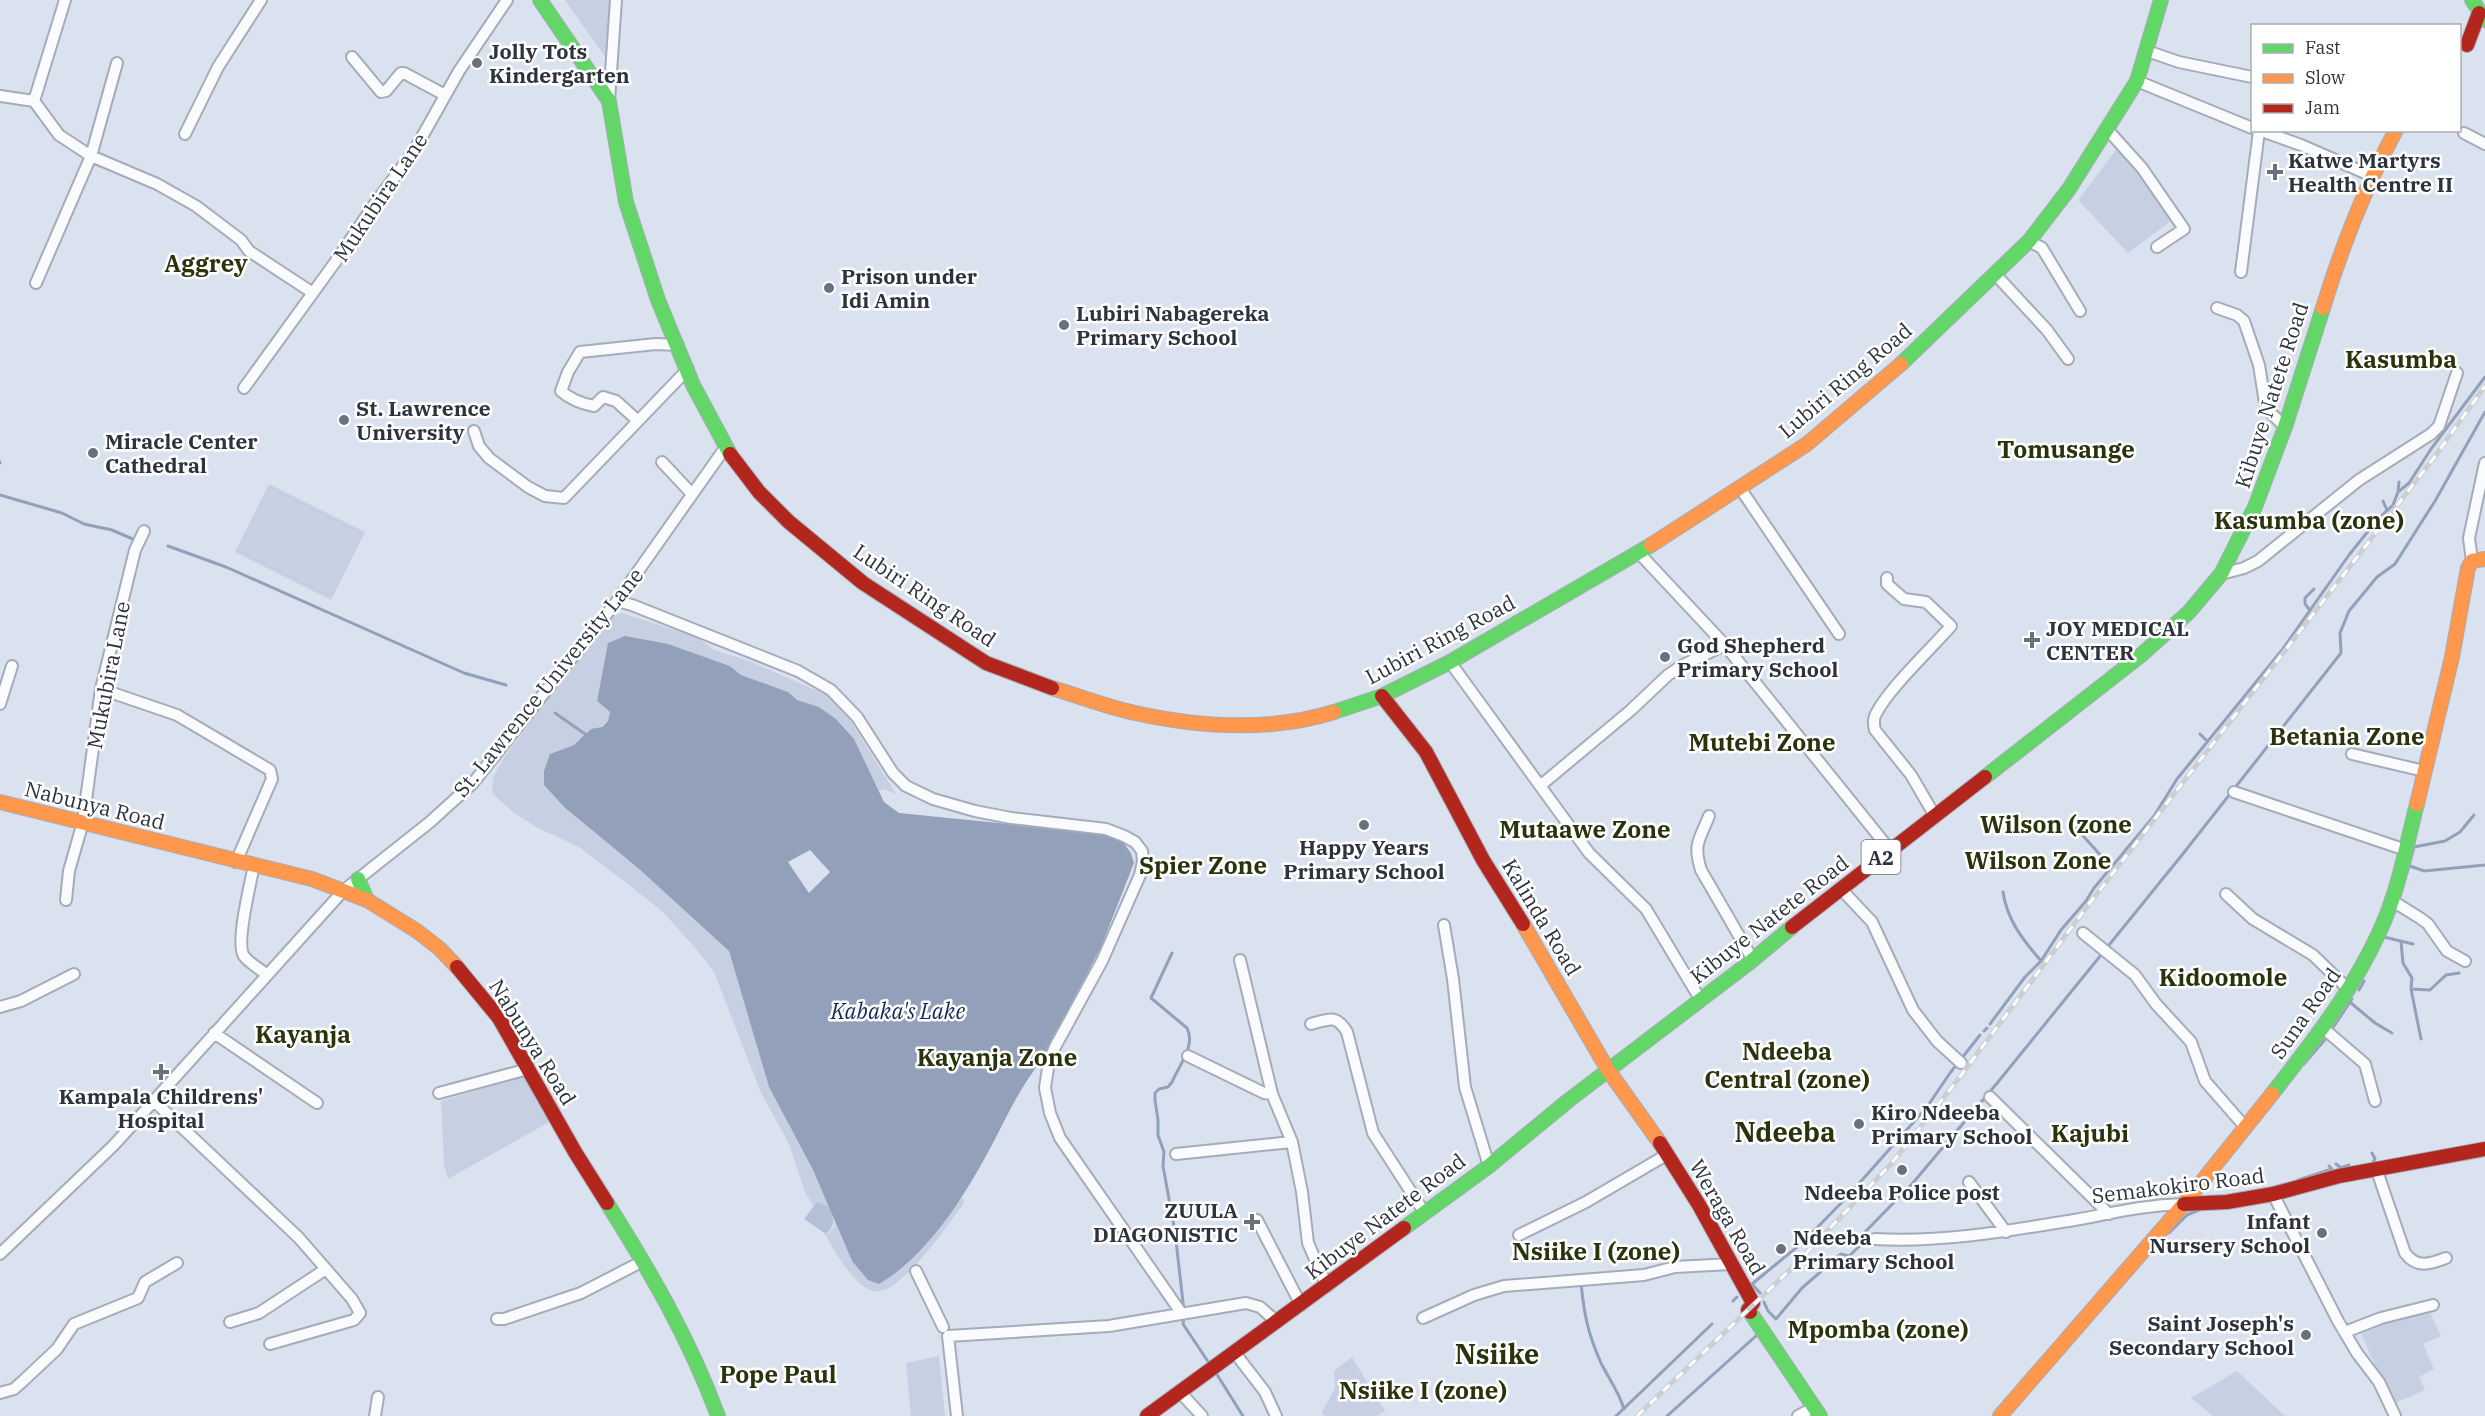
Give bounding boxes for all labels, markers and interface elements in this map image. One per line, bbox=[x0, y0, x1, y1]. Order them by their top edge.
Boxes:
legend bbox=[2251, 24, 2461, 132]
text: Fast bbox=[2305, 36, 2340, 59]
place label: Jolly Tots Kindergarten bbox=[489, 37, 630, 89]
marker: Jolly Tots Kindergarten bbox=[470, 56, 484, 70]
text: Slow bbox=[2305, 66, 2345, 89]
text: Jam bbox=[2305, 96, 2340, 119]
street label: Mukubira Lane bbox=[327, 127, 433, 267]
place label: Katwe Martyrs Health Centre II bbox=[2288, 146, 2453, 198]
marker: Katwe Martyrs Health Centre II bbox=[2266, 163, 2284, 181]
district label: Aggrey bbox=[164, 247, 248, 279]
place label: Prison under Idi Amin bbox=[841, 262, 978, 314]
marker: Prison under Idi Amin bbox=[822, 281, 836, 295]
street label: Kibuye Natete Road bbox=[2228, 298, 2314, 492]
place label: Lubiri Nabagereka Primary School bbox=[1076, 299, 1270, 351]
street label: Lubiri Ring Road bbox=[1773, 316, 1918, 444]
marker: Lubiri Nabagereka Primary School bbox=[1057, 318, 1071, 332]
district label: Kasumba bbox=[2345, 343, 2457, 375]
place label: St. Lawrence University bbox=[356, 394, 491, 446]
marker: St. Lawrence University bbox=[337, 413, 351, 427]
place label: Miracle Center Cathedral bbox=[105, 427, 258, 479]
district label: Tomusange bbox=[1997, 433, 2135, 465]
marker: Miracle Center Cathedral bbox=[86, 446, 100, 460]
district label: Kasumba (zone) bbox=[2214, 504, 2404, 536]
street label: Lubiri Ring Road bbox=[848, 537, 1002, 653]
street label: St. Lawrence University Lane bbox=[447, 562, 649, 802]
street label: Lubiri Ring Road bbox=[1360, 588, 1520, 690]
street label: Mukubira Lane bbox=[80, 599, 136, 751]
place label: JOY MEDICAL CENTER bbox=[2046, 614, 2189, 666]
place label: God Shepherd Primary School bbox=[1677, 631, 1838, 683]
marker: JOY MEDICAL CENTER bbox=[2023, 631, 2041, 649]
marker: God Shepherd Primary School bbox=[1658, 650, 1672, 664]
district label: Betania Zone bbox=[2269, 720, 2425, 752]
district label: Mutebi Zone bbox=[1688, 726, 1836, 758]
street label: Nabunya Road bbox=[22, 774, 168, 836]
district label: Wilson (zone bbox=[1980, 808, 2132, 840]
district label: Mutaawe Zone bbox=[1499, 813, 1671, 845]
marker: Happy Years Primary School bbox=[1357, 818, 1371, 832]
place label: Happy Years Primary School bbox=[1283, 833, 1445, 885]
road number: A2 bbox=[1862, 840, 1900, 874]
district label: Wilson Zone bbox=[1965, 844, 2111, 876]
street label: Kibuye Natete Road bbox=[1684, 848, 1854, 990]
district label: Spier Zone bbox=[1139, 849, 1267, 881]
street label: Kalinda Road bbox=[1496, 853, 1588, 981]
district label: Kidoomole bbox=[2159, 961, 2287, 993]
street label: Suna Road bbox=[2263, 962, 2347, 1064]
street label: Nabunya Road bbox=[483, 974, 583, 1110]
water label: Kabaka's Lake bbox=[830, 996, 965, 1025]
district label: Kayanja bbox=[255, 1018, 351, 1050]
district label: Ndeeba Central (zone) bbox=[1704, 1035, 1870, 1095]
district label: Kayanja Zone bbox=[917, 1041, 1077, 1073]
marker: Kampala Childrens' Hospital bbox=[152, 1063, 170, 1081]
place label: Kampala Childrens' Hospital bbox=[59, 1082, 263, 1134]
place label: Kiro Ndeeba Primary School bbox=[1871, 1098, 2032, 1150]
district label: Ndeeba bbox=[1734, 1114, 1836, 1149]
marker: Kiro Ndeeba Primary School bbox=[1852, 1117, 1866, 1131]
district label: Kajubi bbox=[2051, 1117, 2129, 1149]
street label: Kibuye Natete Road bbox=[1299, 1146, 1471, 1286]
street label: Weraga Road bbox=[1684, 1154, 1773, 1280]
street label: Semakokiro Road bbox=[2090, 1160, 2266, 1209]
marker: Ndeeba Police post bbox=[1895, 1163, 1909, 1177]
place label: Ndeeba Police post bbox=[1804, 1178, 2000, 1206]
place label: ZUULA DIAGONISTIC bbox=[1093, 1196, 1238, 1248]
place label: Infant Nursery School bbox=[2150, 1207, 2310, 1259]
marker: ZUULA DIAGONISTIC bbox=[1243, 1213, 1261, 1231]
place label: Ndeeba Primary School bbox=[1793, 1223, 1954, 1275]
marker: Infant Nursery School bbox=[2315, 1226, 2329, 1240]
district label: Nsiike I (zone) bbox=[1512, 1235, 1680, 1267]
marker: Ndeeba Primary School bbox=[1774, 1242, 1788, 1256]
place label: Saint Joseph's Secondary School bbox=[2109, 1309, 2294, 1361]
district label: Mpomba (zone) bbox=[1787, 1313, 1969, 1345]
marker: Saint Joseph's Secondary School bbox=[2299, 1328, 2313, 1342]
district label: Nsiike bbox=[1455, 1336, 1539, 1371]
district label: Pope Paul bbox=[719, 1358, 837, 1390]
district label: Nsiike I (zone) bbox=[1339, 1374, 1507, 1406]

